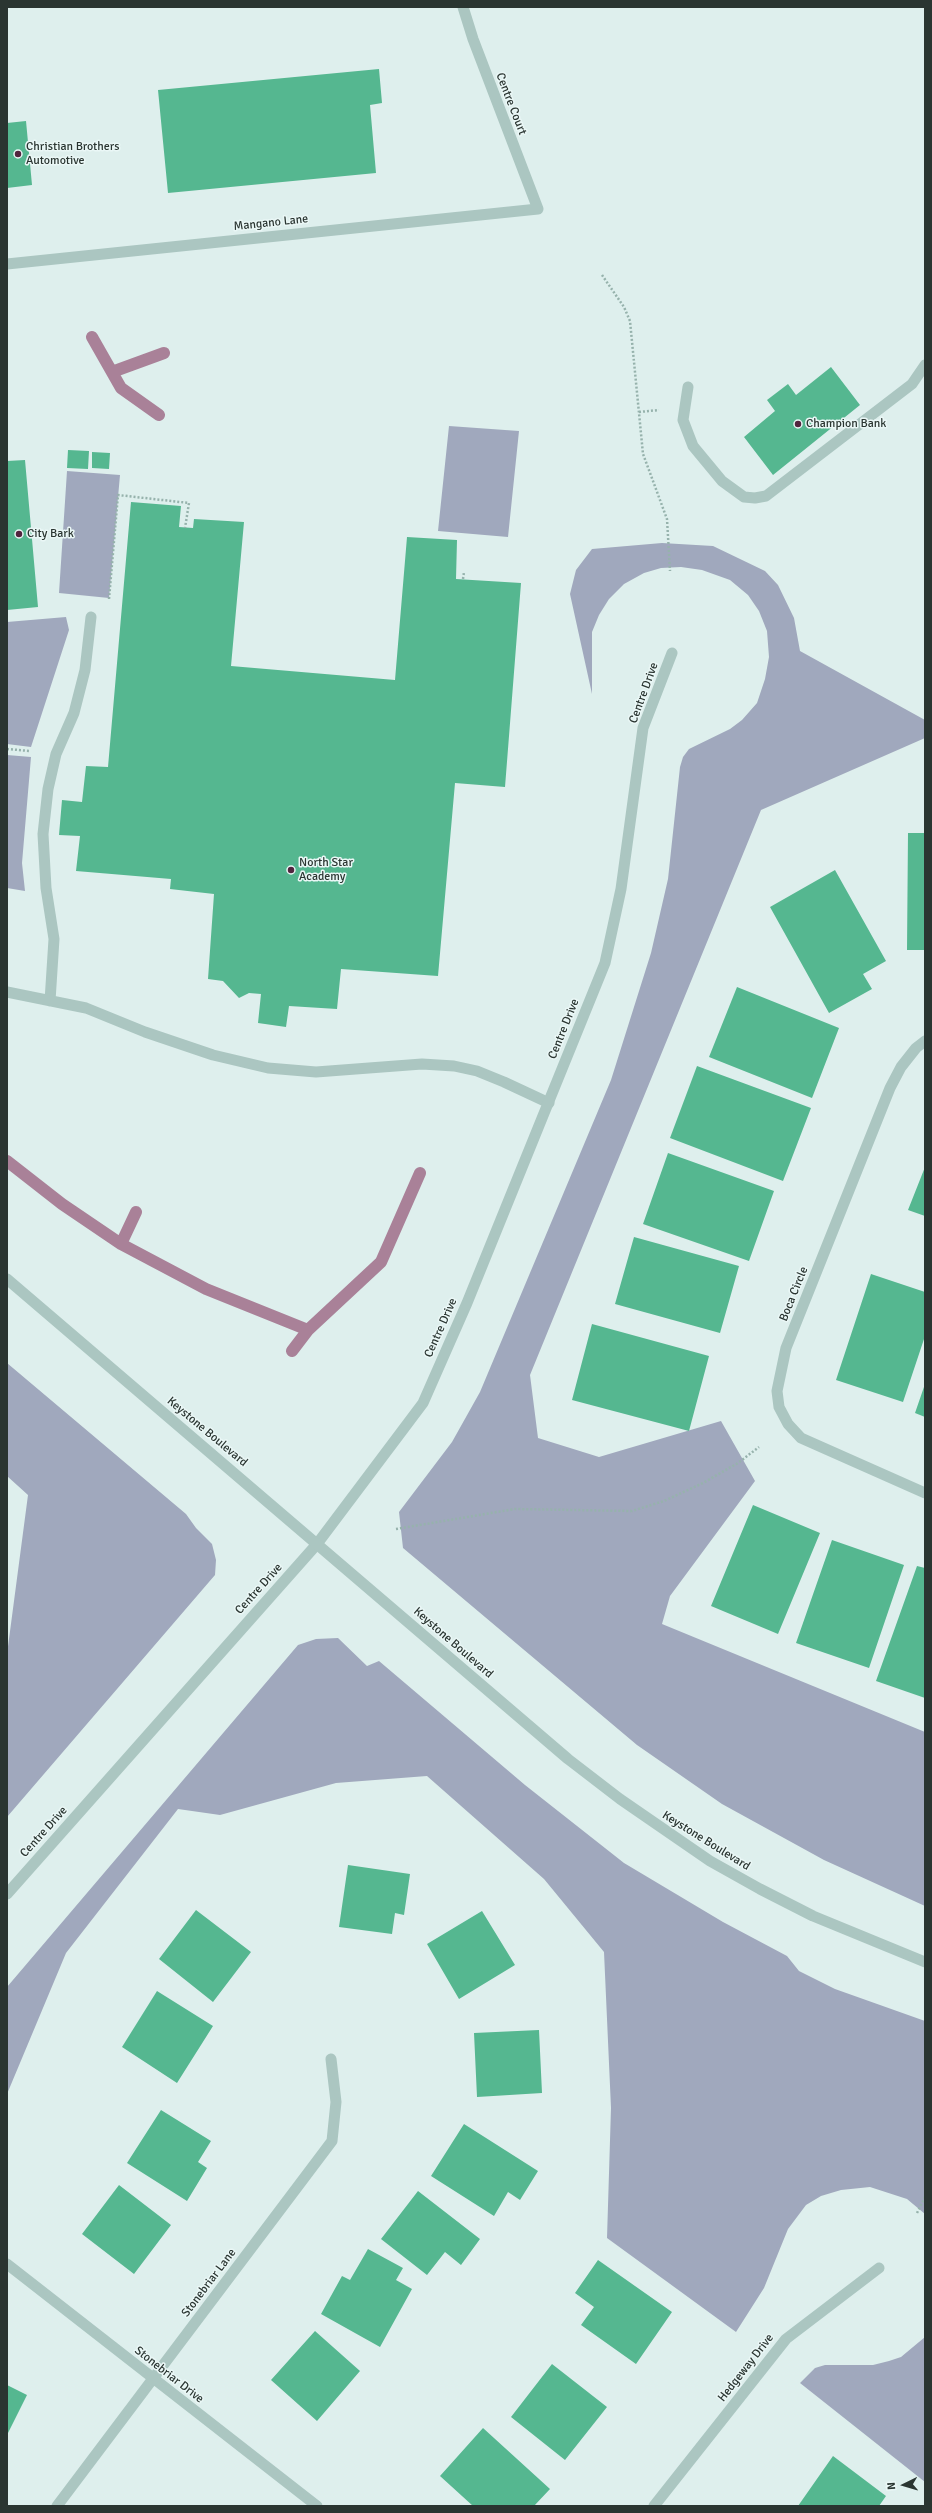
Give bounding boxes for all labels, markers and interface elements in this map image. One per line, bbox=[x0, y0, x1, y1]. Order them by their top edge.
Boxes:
street label: Centre Court bbox=[493, 71, 529, 137]
place label: Christian Brothers Automotive bbox=[26, 140, 120, 168]
marker: Christian Brothers Automotive bbox=[13, 149, 23, 159]
street label: Mangano Lane bbox=[233, 212, 309, 234]
place label: Champion Bank bbox=[806, 417, 886, 431]
marker: Champion Bank bbox=[793, 419, 803, 429]
place label: City Bark bbox=[27, 527, 74, 541]
marker: City Bark bbox=[14, 529, 24, 539]
street label: Centre Drive bbox=[626, 661, 662, 725]
place label: North Star Academy bbox=[299, 856, 353, 884]
marker: North Star Academy bbox=[286, 865, 296, 875]
street label: Centre Drive bbox=[545, 997, 583, 1061]
street label: Boca Circle bbox=[777, 1265, 811, 1323]
street label: Centre Drive bbox=[421, 1296, 461, 1360]
street label: Keystone Boulevard bbox=[164, 1394, 250, 1470]
street label: Centre Drive bbox=[232, 1561, 286, 1617]
street label: Keystone Boulevard bbox=[410, 1605, 496, 1681]
street label: Centre Drive bbox=[17, 1804, 71, 1860]
street label: Keystone Boulevard bbox=[659, 1808, 753, 1874]
street label: Stonebriar Lane bbox=[179, 2246, 239, 2320]
street label: Hedgeway Drive bbox=[715, 2331, 777, 2405]
street label: Stonebriar Drive bbox=[132, 2344, 206, 2406]
north arrow bbox=[884, 2465, 924, 2505]
text: N bbox=[885, 2482, 898, 2490]

